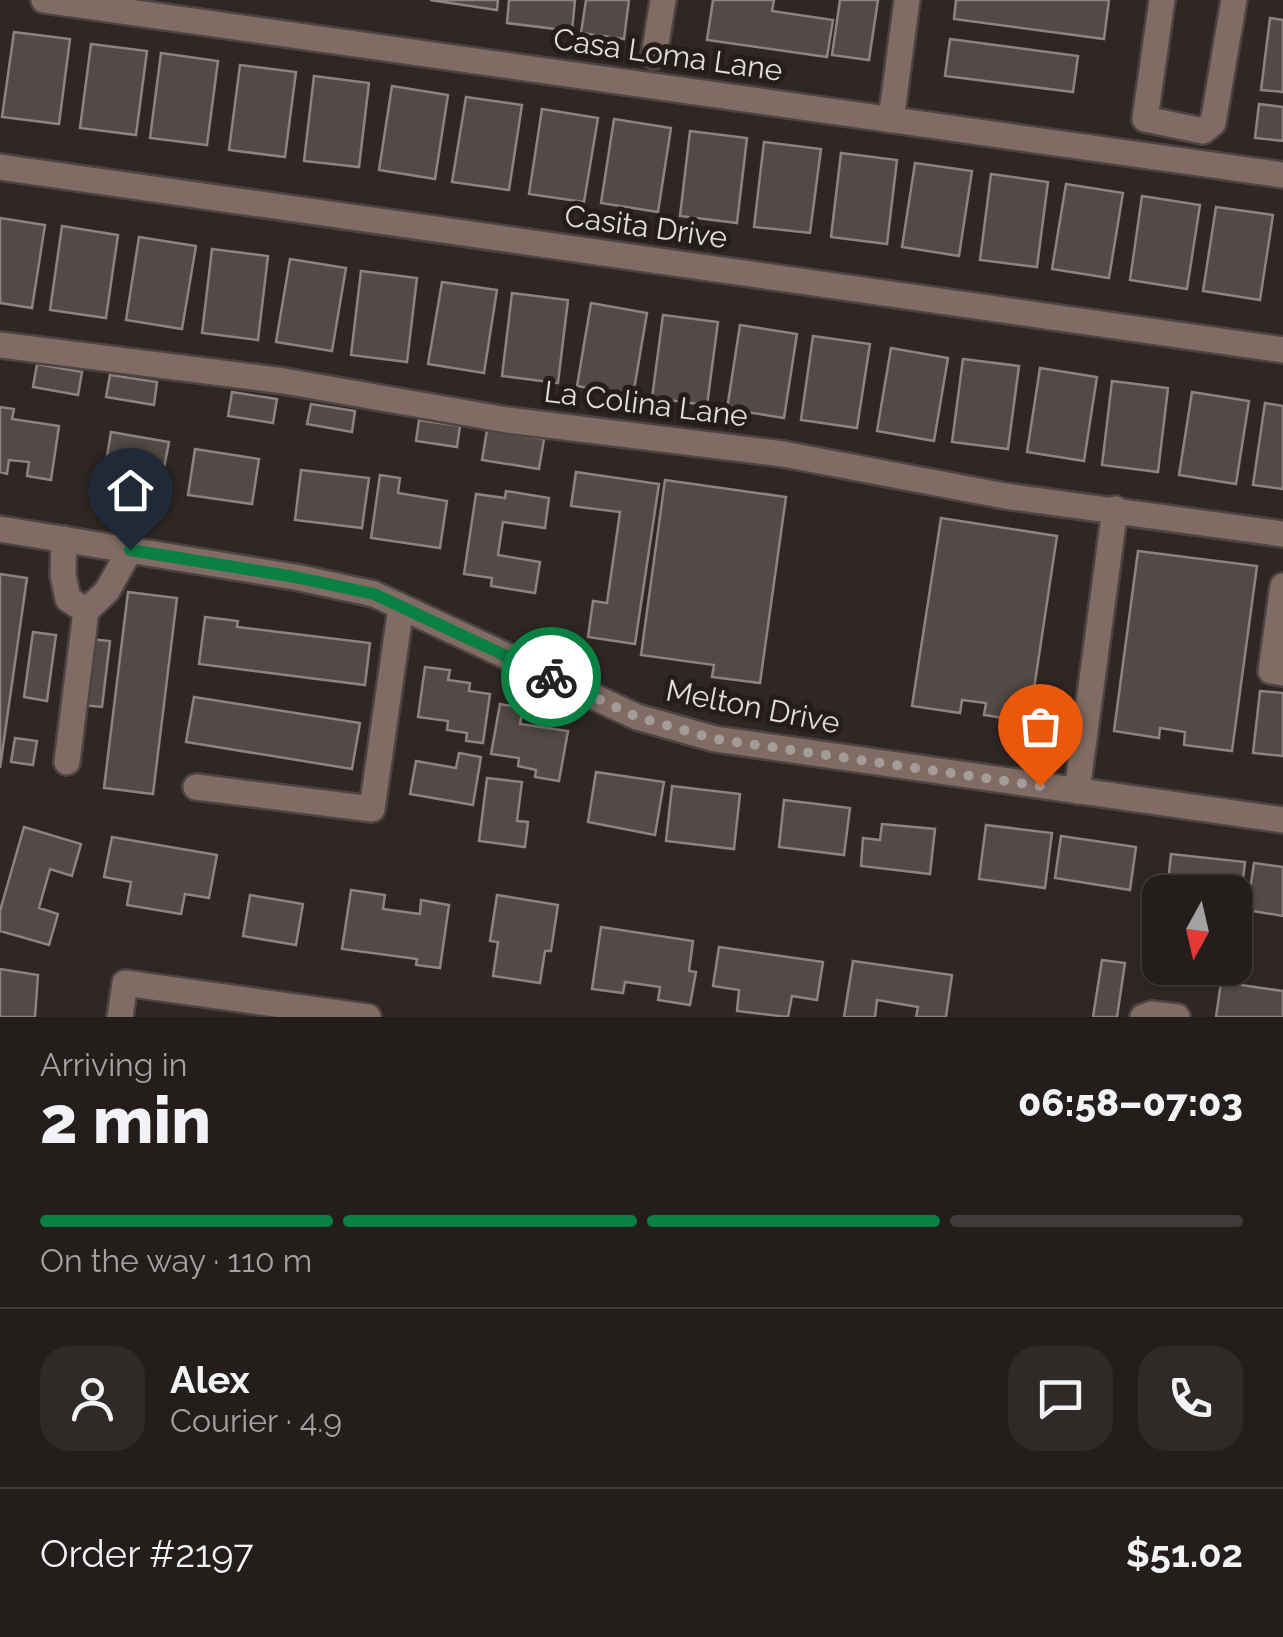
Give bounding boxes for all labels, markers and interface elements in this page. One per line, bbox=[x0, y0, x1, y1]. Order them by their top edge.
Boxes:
street label: Casa Loma Lane bbox=[551, 21, 785, 88]
street label: Casita Drive bbox=[563, 198, 730, 255]
street label: La Colina Lane bbox=[542, 374, 750, 433]
pin bbox=[88, 448, 173, 551]
icon: home bbox=[103, 463, 158, 518]
courier bbox=[501, 627, 601, 727]
icon: bike bbox=[524, 650, 579, 705]
street label: Melton Drive bbox=[663, 673, 843, 740]
pin bbox=[998, 684, 1083, 787]
icon: bag bbox=[1013, 699, 1068, 754]
north arrow bbox=[1142, 875, 1252, 985]
map controls bbox=[1142, 875, 1252, 985]
text: Arriving in bbox=[40, 1046, 187, 1083]
text: 06:58–07:03 bbox=[1018, 1080, 1243, 1125]
text: 2 min bbox=[40, 1082, 211, 1158]
text: On the way · 110 m bbox=[40, 1242, 312, 1279]
button: person bbox=[40, 1346, 145, 1451]
button: chat bbox=[1008, 1346, 1113, 1451]
button: phone bbox=[1138, 1346, 1243, 1451]
text: Alex bbox=[170, 1357, 250, 1402]
text: Courier · 4.9 bbox=[170, 1402, 342, 1439]
text: Order #2197 bbox=[40, 1531, 254, 1576]
text: $51.02 bbox=[1126, 1531, 1243, 1576]

